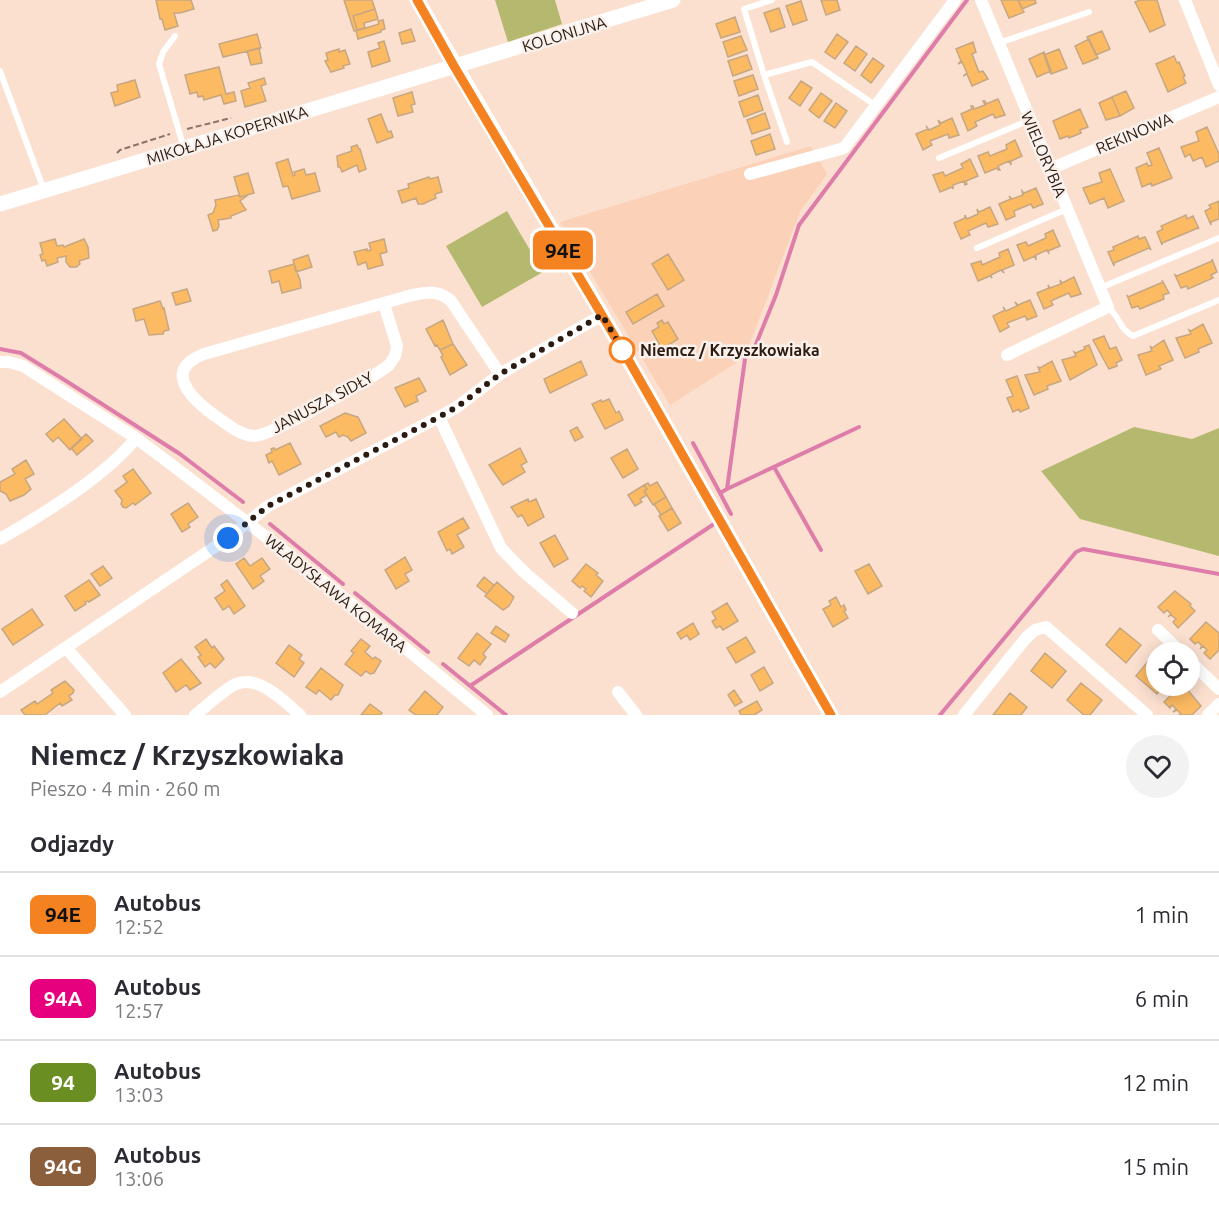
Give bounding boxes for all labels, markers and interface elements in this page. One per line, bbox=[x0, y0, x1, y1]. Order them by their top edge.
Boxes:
street label: KOLONIJNA bbox=[520, 13, 609, 55]
street label: MIKOŁAJA KOPERNIKA bbox=[144, 102, 310, 168]
street label: WIELORYBIA bbox=[1018, 108, 1070, 200]
street label: REKINOWA bbox=[1093, 109, 1176, 157]
line badge: 94E bbox=[528, 230, 598, 270]
text: 94E bbox=[545, 238, 581, 262]
marker: Niemcz / Krzyszkowiaka bbox=[609, 337, 635, 363]
place label: Niemcz / Krzyszkowiaka bbox=[640, 341, 820, 359]
street label: JANUSZA SIDŁY bbox=[268, 367, 376, 436]
your location bbox=[213, 523, 243, 553]
street label: WŁADYSŁAWA KOMARA bbox=[262, 530, 411, 656]
map controls bbox=[1146, 642, 1200, 696]
button: locate bbox=[1146, 642, 1200, 696]
button: heart bbox=[1126, 735, 1189, 798]
text: Niemcz / Krzyszkowiaka bbox=[30, 739, 345, 770]
text: Pieszo · 4 min · 260 m bbox=[30, 777, 220, 800]
text: Odjazdy bbox=[30, 831, 114, 856]
text: Autobus bbox=[114, 890, 201, 915]
text: 94E bbox=[45, 902, 81, 926]
text: 1 min bbox=[1135, 902, 1189, 927]
text: 12:52 bbox=[114, 915, 164, 938]
text: Autobus bbox=[114, 974, 201, 999]
text: 94A bbox=[44, 986, 82, 1010]
text: 6 min bbox=[1135, 986, 1189, 1011]
text: 12:57 bbox=[114, 999, 164, 1022]
text: Autobus bbox=[114, 1058, 201, 1083]
text: 94 bbox=[51, 1070, 75, 1094]
text: 12 min bbox=[1122, 1070, 1189, 1095]
text: 13:03 bbox=[114, 1083, 164, 1106]
text: Autobus bbox=[114, 1142, 201, 1167]
text: 94G bbox=[44, 1154, 82, 1178]
text: 15 min bbox=[1122, 1154, 1189, 1179]
text: 13:06 bbox=[114, 1167, 164, 1190]

